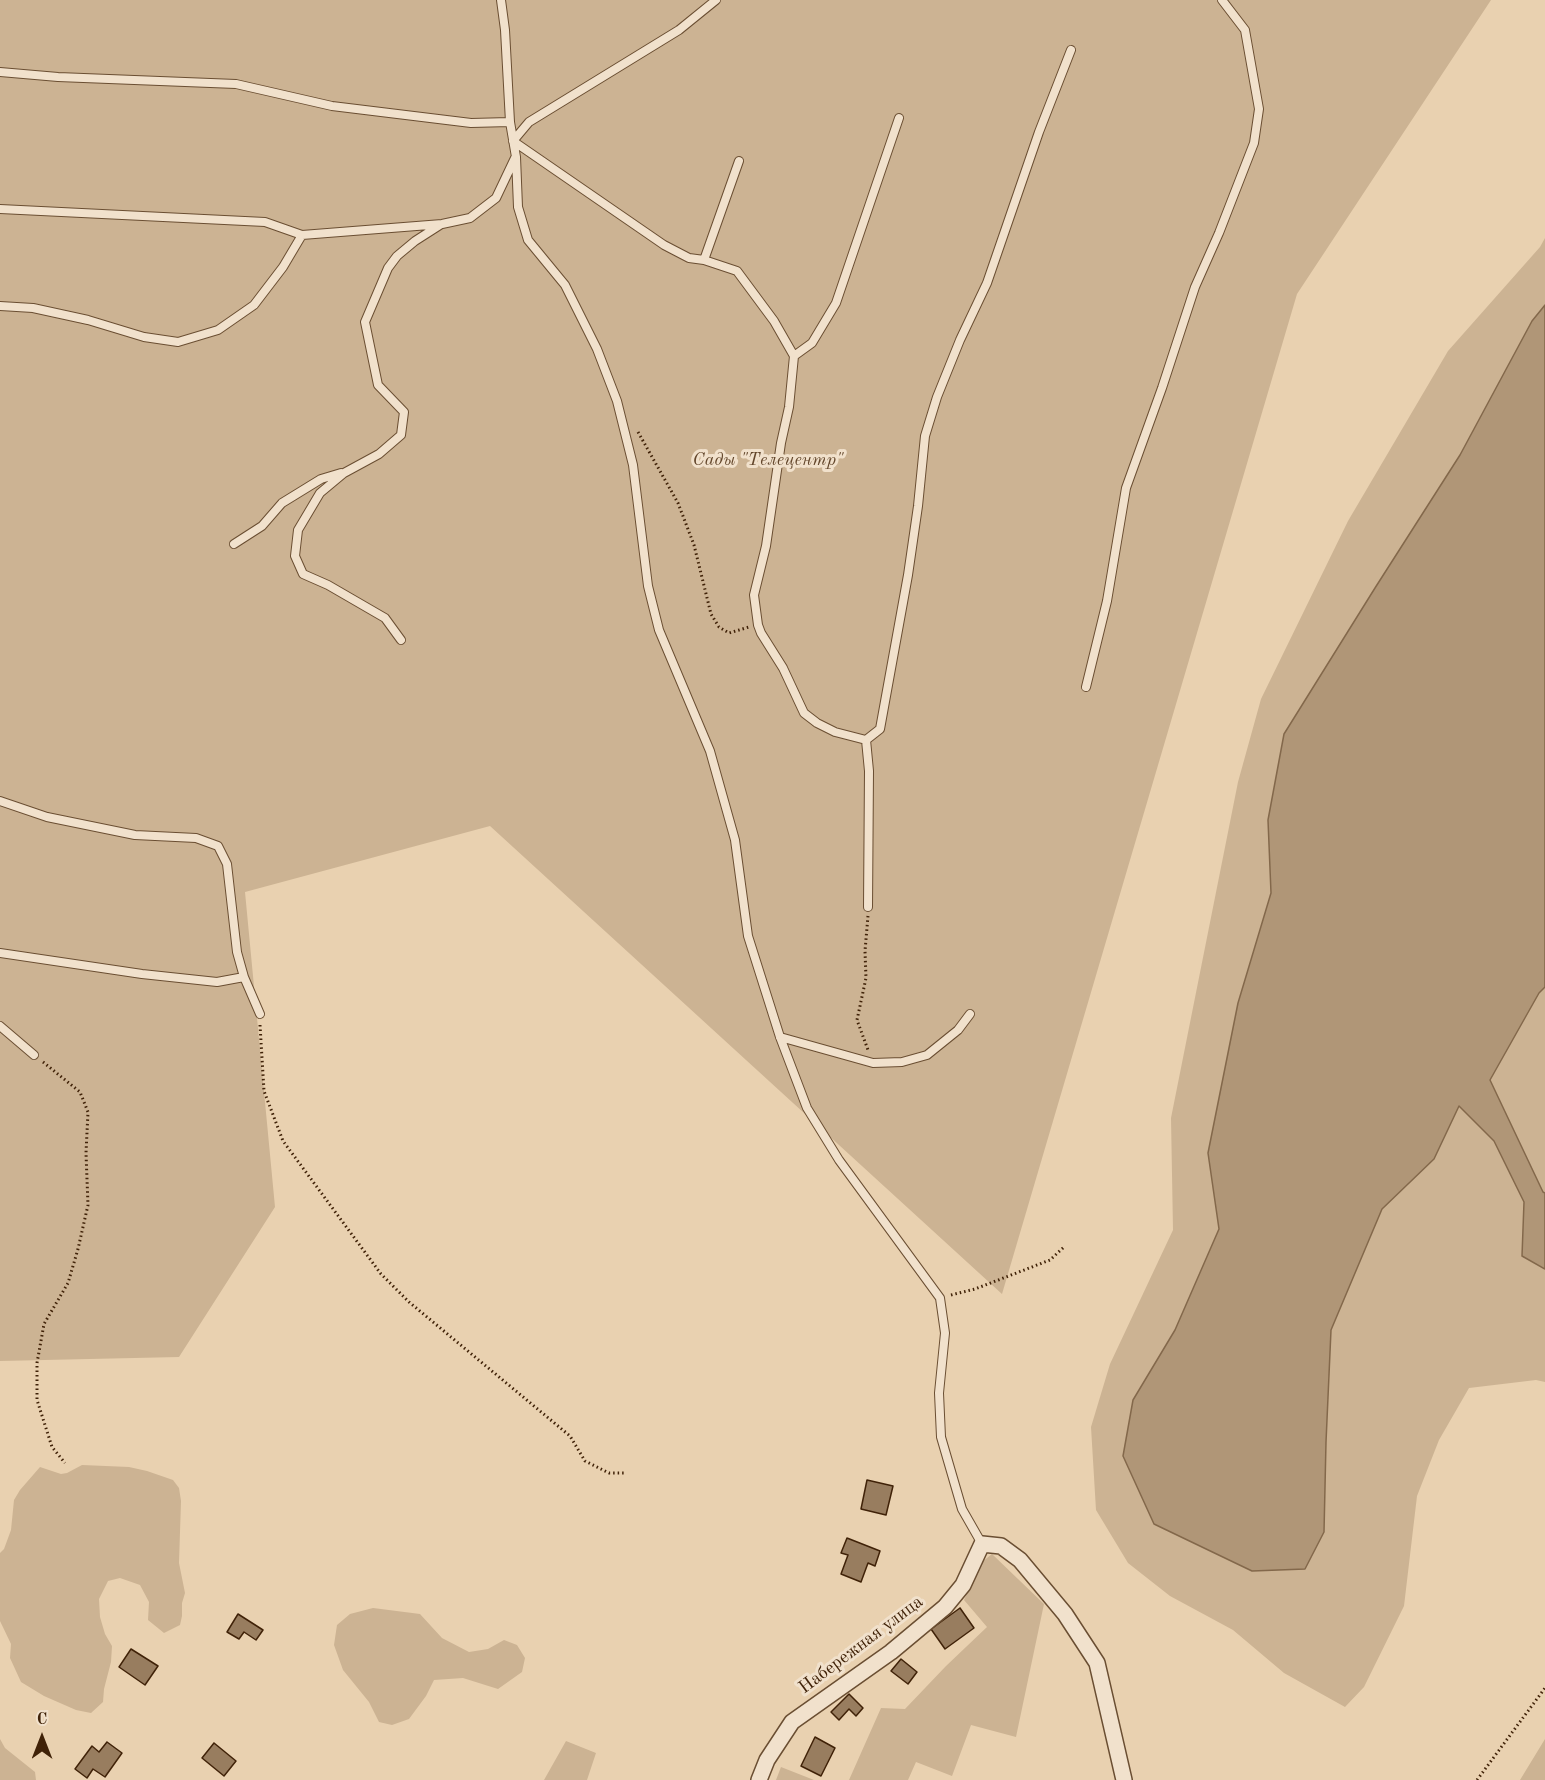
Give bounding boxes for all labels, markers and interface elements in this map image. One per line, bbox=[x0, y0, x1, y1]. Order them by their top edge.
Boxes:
park label: Сады "Телецентр" bbox=[693, 449, 843, 471]
street label: Набережная улица bbox=[795, 1591, 927, 1699]
north arrow bbox=[12, 1708, 72, 1768]
text: С bbox=[37, 1712, 47, 1728]

